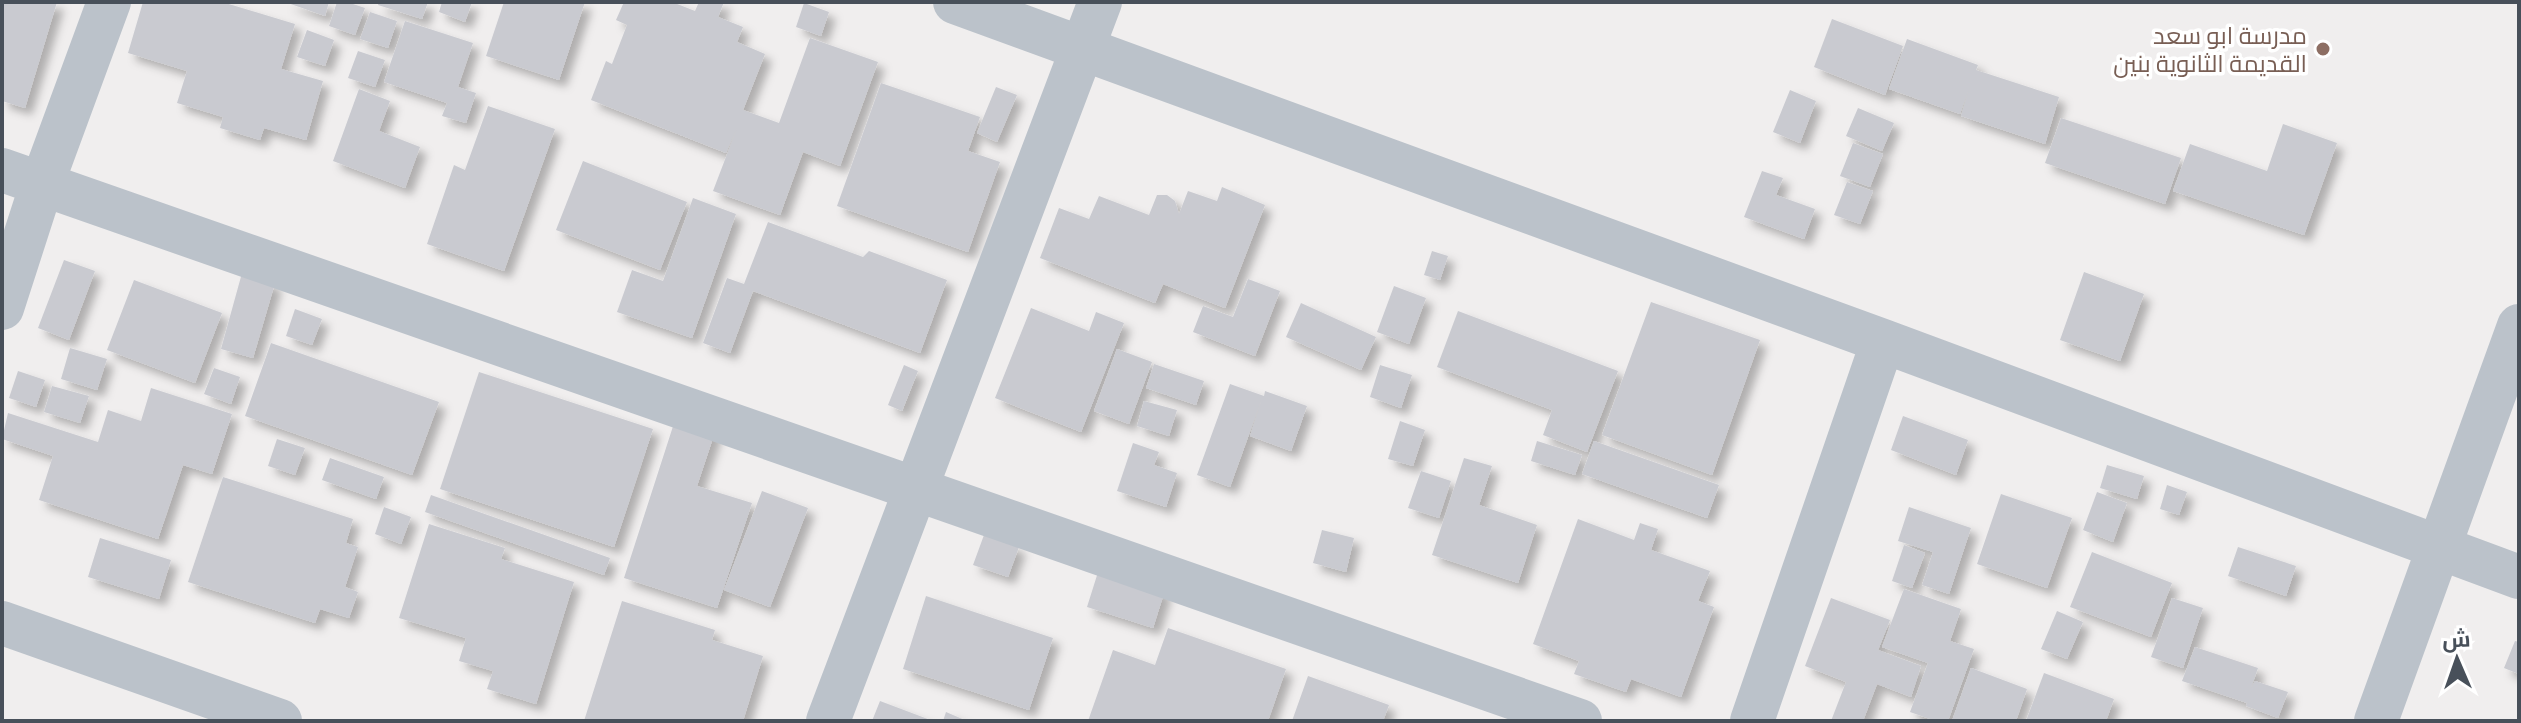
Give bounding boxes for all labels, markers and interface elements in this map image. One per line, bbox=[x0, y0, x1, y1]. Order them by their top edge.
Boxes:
place label: مدرسة ابو سعد القديمة الثانوية بنين bbox=[2113, 19, 2307, 79]
marker: مدرسة ابو سعد القديمة الثانوية بنين bbox=[2314, 40, 2332, 58]
north arrow bbox=[2417, 619, 2497, 699]
text: ش bbox=[2442, 624, 2471, 654]

